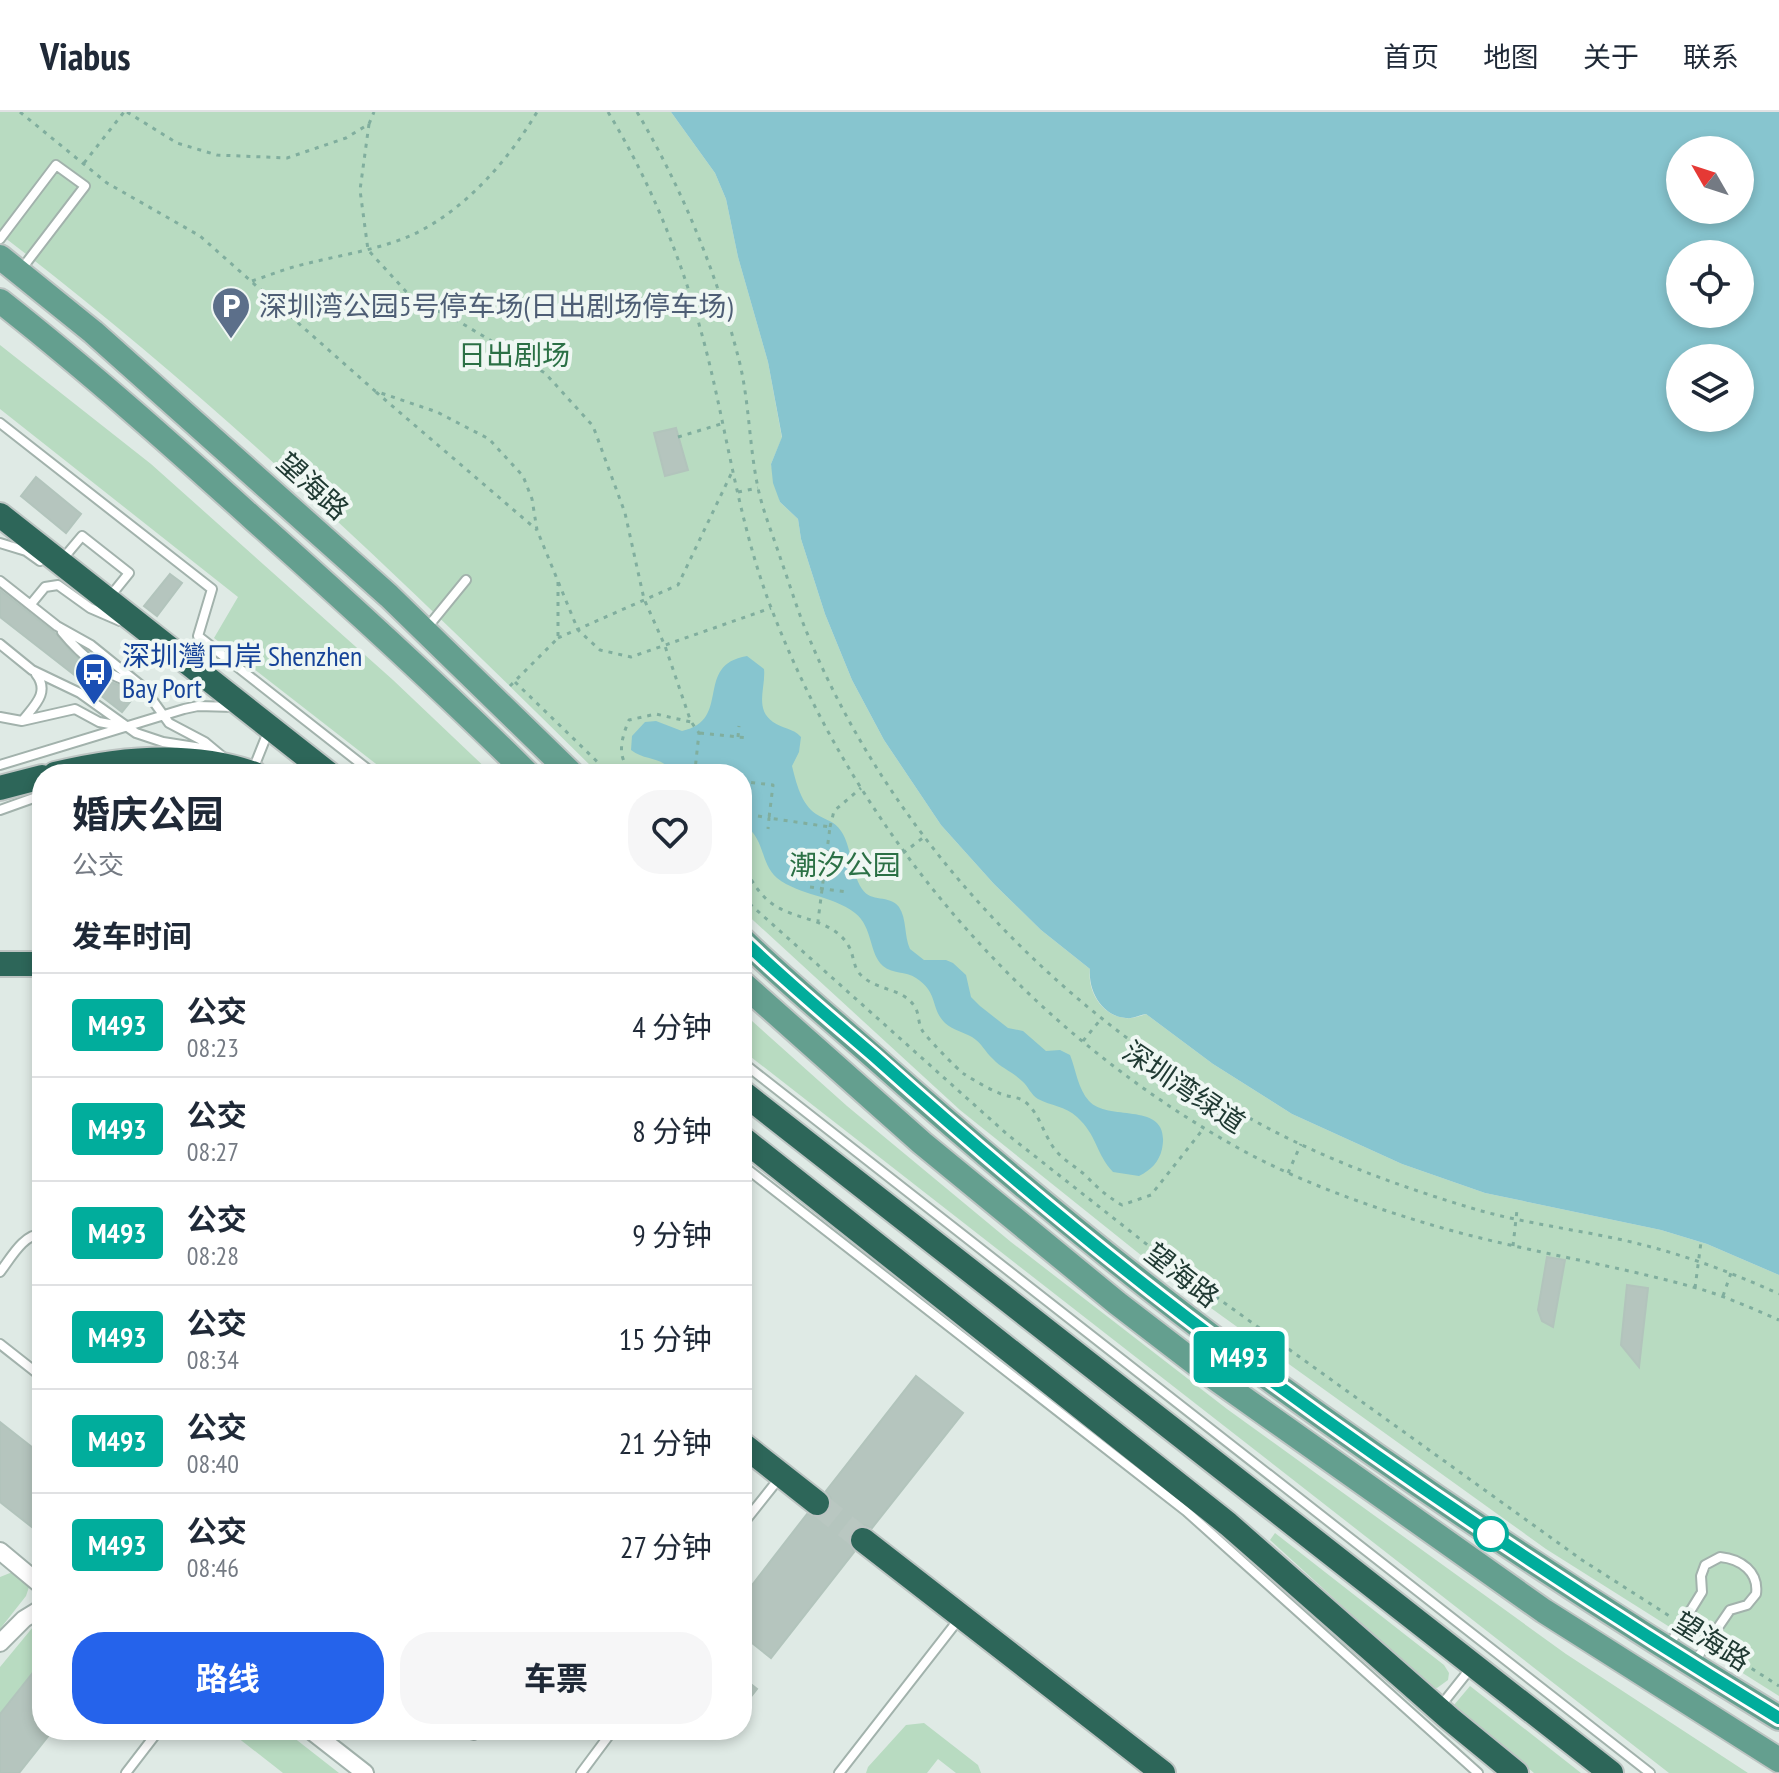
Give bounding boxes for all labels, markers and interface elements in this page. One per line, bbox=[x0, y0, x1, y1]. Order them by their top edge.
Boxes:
text: Viabus bbox=[40, 31, 130, 80]
text: 首页 bbox=[1383, 38, 1439, 75]
text: 地图 bbox=[1483, 38, 1539, 75]
text: 关于 bbox=[1583, 38, 1639, 75]
text: 联系 bbox=[1683, 38, 1739, 75]
north arrow bbox=[1666, 136, 1754, 224]
map controls bbox=[1666, 136, 1754, 432]
button: locate bbox=[1666, 240, 1754, 328]
parking icon: 深圳湾公园5号停车场(日出剧场停车场) bbox=[210, 285, 252, 340]
place label: 深圳湾公园5号停车场(日出剧场停车场) bbox=[259, 287, 733, 324]
park label: 日出剧场 bbox=[458, 336, 570, 373]
button: layers bbox=[1666, 344, 1754, 432]
street label: 望海路 bbox=[270, 444, 357, 527]
place label: 深圳灣口岸 Shenzhen Bay Port bbox=[122, 637, 362, 706]
bus stop icon: 深圳灣口岸 Shenzhen Bay Port bbox=[73, 651, 115, 706]
text: 婚庆公园 bbox=[72, 789, 224, 838]
button: heart bbox=[628, 790, 712, 874]
park label: 潮汐公园 bbox=[789, 846, 901, 883]
text: 公交 bbox=[72, 848, 124, 881]
text: 发车时间 bbox=[72, 916, 192, 955]
text: 公交 bbox=[187, 991, 247, 1030]
text: M493 bbox=[88, 1006, 147, 1043]
text: 4 分钟 bbox=[632, 1007, 712, 1046]
text: 08:23 bbox=[187, 1031, 239, 1064]
street label: 深圳湾绿道 bbox=[1116, 1032, 1253, 1141]
text: 公交 bbox=[187, 1095, 247, 1134]
text: M493 bbox=[88, 1110, 147, 1147]
text: 8 分钟 bbox=[632, 1111, 712, 1150]
text: 08:27 bbox=[187, 1135, 239, 1168]
text: 公交 bbox=[187, 1199, 247, 1238]
text: M493 bbox=[88, 1214, 147, 1251]
text: 9 分钟 bbox=[632, 1215, 712, 1254]
street label: 望海路 bbox=[1138, 1234, 1227, 1315]
text: 08:28 bbox=[187, 1239, 239, 1272]
text: 公交 bbox=[187, 1303, 247, 1342]
text: M493 bbox=[88, 1318, 147, 1355]
text: 15 分钟 bbox=[619, 1319, 712, 1358]
line badge: M493 bbox=[1183, 1331, 1295, 1383]
text: M493 bbox=[1210, 1338, 1268, 1375]
text: 08:34 bbox=[187, 1343, 239, 1376]
text: 公交 bbox=[187, 1407, 247, 1446]
text: M493 bbox=[88, 1422, 147, 1459]
text: 21 分钟 bbox=[619, 1423, 712, 1462]
text: 08:40 bbox=[187, 1447, 239, 1480]
text: 公交 bbox=[187, 1511, 247, 1550]
unlabelled marker bbox=[1474, 1517, 1508, 1551]
text: M493 bbox=[88, 1526, 147, 1563]
text: 27 分钟 bbox=[620, 1527, 712, 1566]
text: 08:46 bbox=[187, 1551, 239, 1584]
street label: 望海路 bbox=[1667, 1603, 1758, 1679]
button: 路线 bbox=[72, 1632, 384, 1724]
button: 车票 bbox=[400, 1632, 712, 1724]

